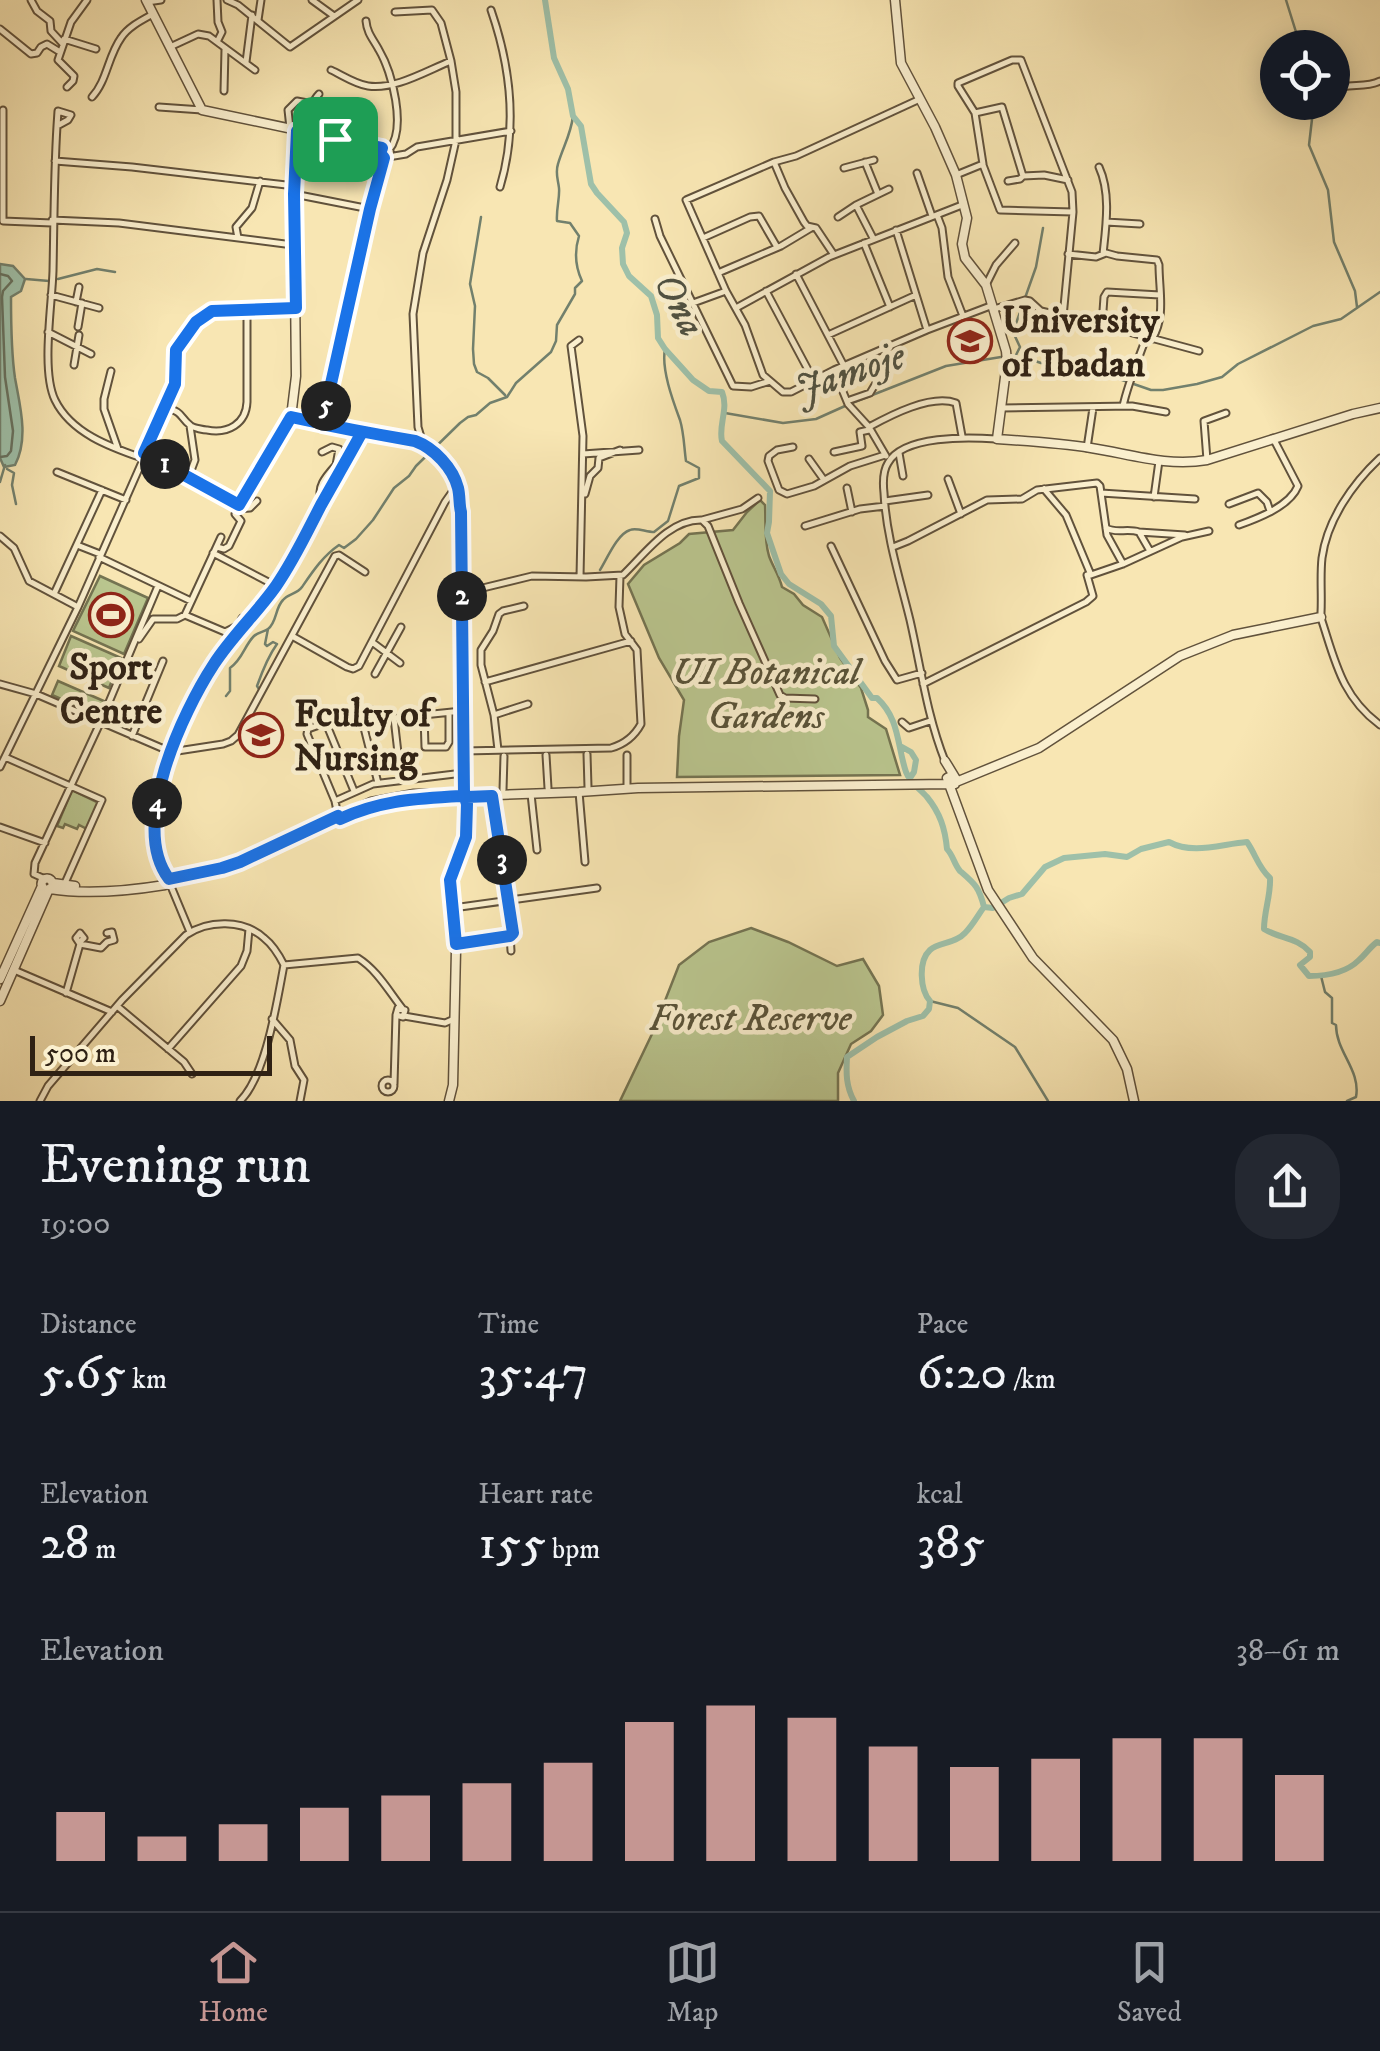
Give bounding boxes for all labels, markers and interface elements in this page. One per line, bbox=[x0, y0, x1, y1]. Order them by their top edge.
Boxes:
map controls bbox=[1260, 30, 1350, 120]
button: locate bbox=[1260, 30, 1350, 120]
pin bbox=[293, 97, 378, 182]
icon: arrive bbox=[308, 112, 363, 167]
water label: Ona bbox=[641, 265, 716, 346]
place label: University of Ibadan bbox=[1002, 297, 1160, 389]
school or university icon: University of Ibadan bbox=[947, 318, 993, 364]
water label: Jamoje bbox=[788, 331, 913, 416]
pin: 5 bbox=[301, 381, 351, 431]
text: 5 bbox=[319, 388, 333, 423]
pin: 1 bbox=[140, 439, 190, 489]
text: 1 bbox=[160, 446, 170, 481]
pin: 2 bbox=[437, 571, 487, 621]
text: 2 bbox=[455, 578, 469, 613]
sports icon: Sport Centre bbox=[88, 592, 134, 638]
place label: Sport Centre bbox=[60, 644, 163, 736]
park label: UI Botanical Gardens bbox=[672, 649, 864, 741]
place label: Fculty of Nursing bbox=[294, 691, 437, 783]
school or university icon: Fculty of Nursing bbox=[238, 712, 284, 758]
pin: 4 bbox=[132, 778, 182, 828]
text: 4 bbox=[149, 785, 165, 820]
pin: 3 bbox=[477, 835, 527, 885]
text: 3 bbox=[497, 842, 507, 877]
park label: Forest Reserve bbox=[648, 995, 853, 1043]
scale bar bbox=[30, 1031, 272, 1076]
text: 500 m bbox=[45, 1036, 116, 1071]
text: Evening run bbox=[40, 1132, 311, 1201]
button: share bbox=[1235, 1134, 1340, 1239]
text: 19:00 bbox=[40, 1204, 110, 1244]
text: Distance bbox=[40, 1307, 136, 1342]
text: Time bbox=[478, 1307, 539, 1342]
text: Pace bbox=[917, 1307, 968, 1342]
text: 5.65 bbox=[40, 1342, 126, 1405]
text: 35:47 bbox=[478, 1342, 588, 1405]
text: 6:20 bbox=[917, 1342, 1007, 1405]
text: km bbox=[126, 1362, 167, 1397]
text: /km bbox=[1007, 1362, 1056, 1397]
text: Elevation bbox=[40, 1477, 148, 1512]
text: Heart rate bbox=[478, 1477, 593, 1512]
text: kcal bbox=[917, 1477, 963, 1512]
text: 28 bbox=[40, 1512, 90, 1575]
text: 155 bbox=[478, 1512, 546, 1575]
text: 385 bbox=[917, 1512, 985, 1575]
text: m bbox=[90, 1532, 117, 1567]
text: bpm bbox=[546, 1532, 600, 1567]
text: Elevation bbox=[40, 1631, 164, 1671]
text: 38–61 m bbox=[1236, 1631, 1340, 1671]
tab: Home bbox=[199, 1935, 268, 2030]
tab: Map bbox=[665, 1935, 720, 2030]
tab: Saved bbox=[1117, 1935, 1181, 2030]

